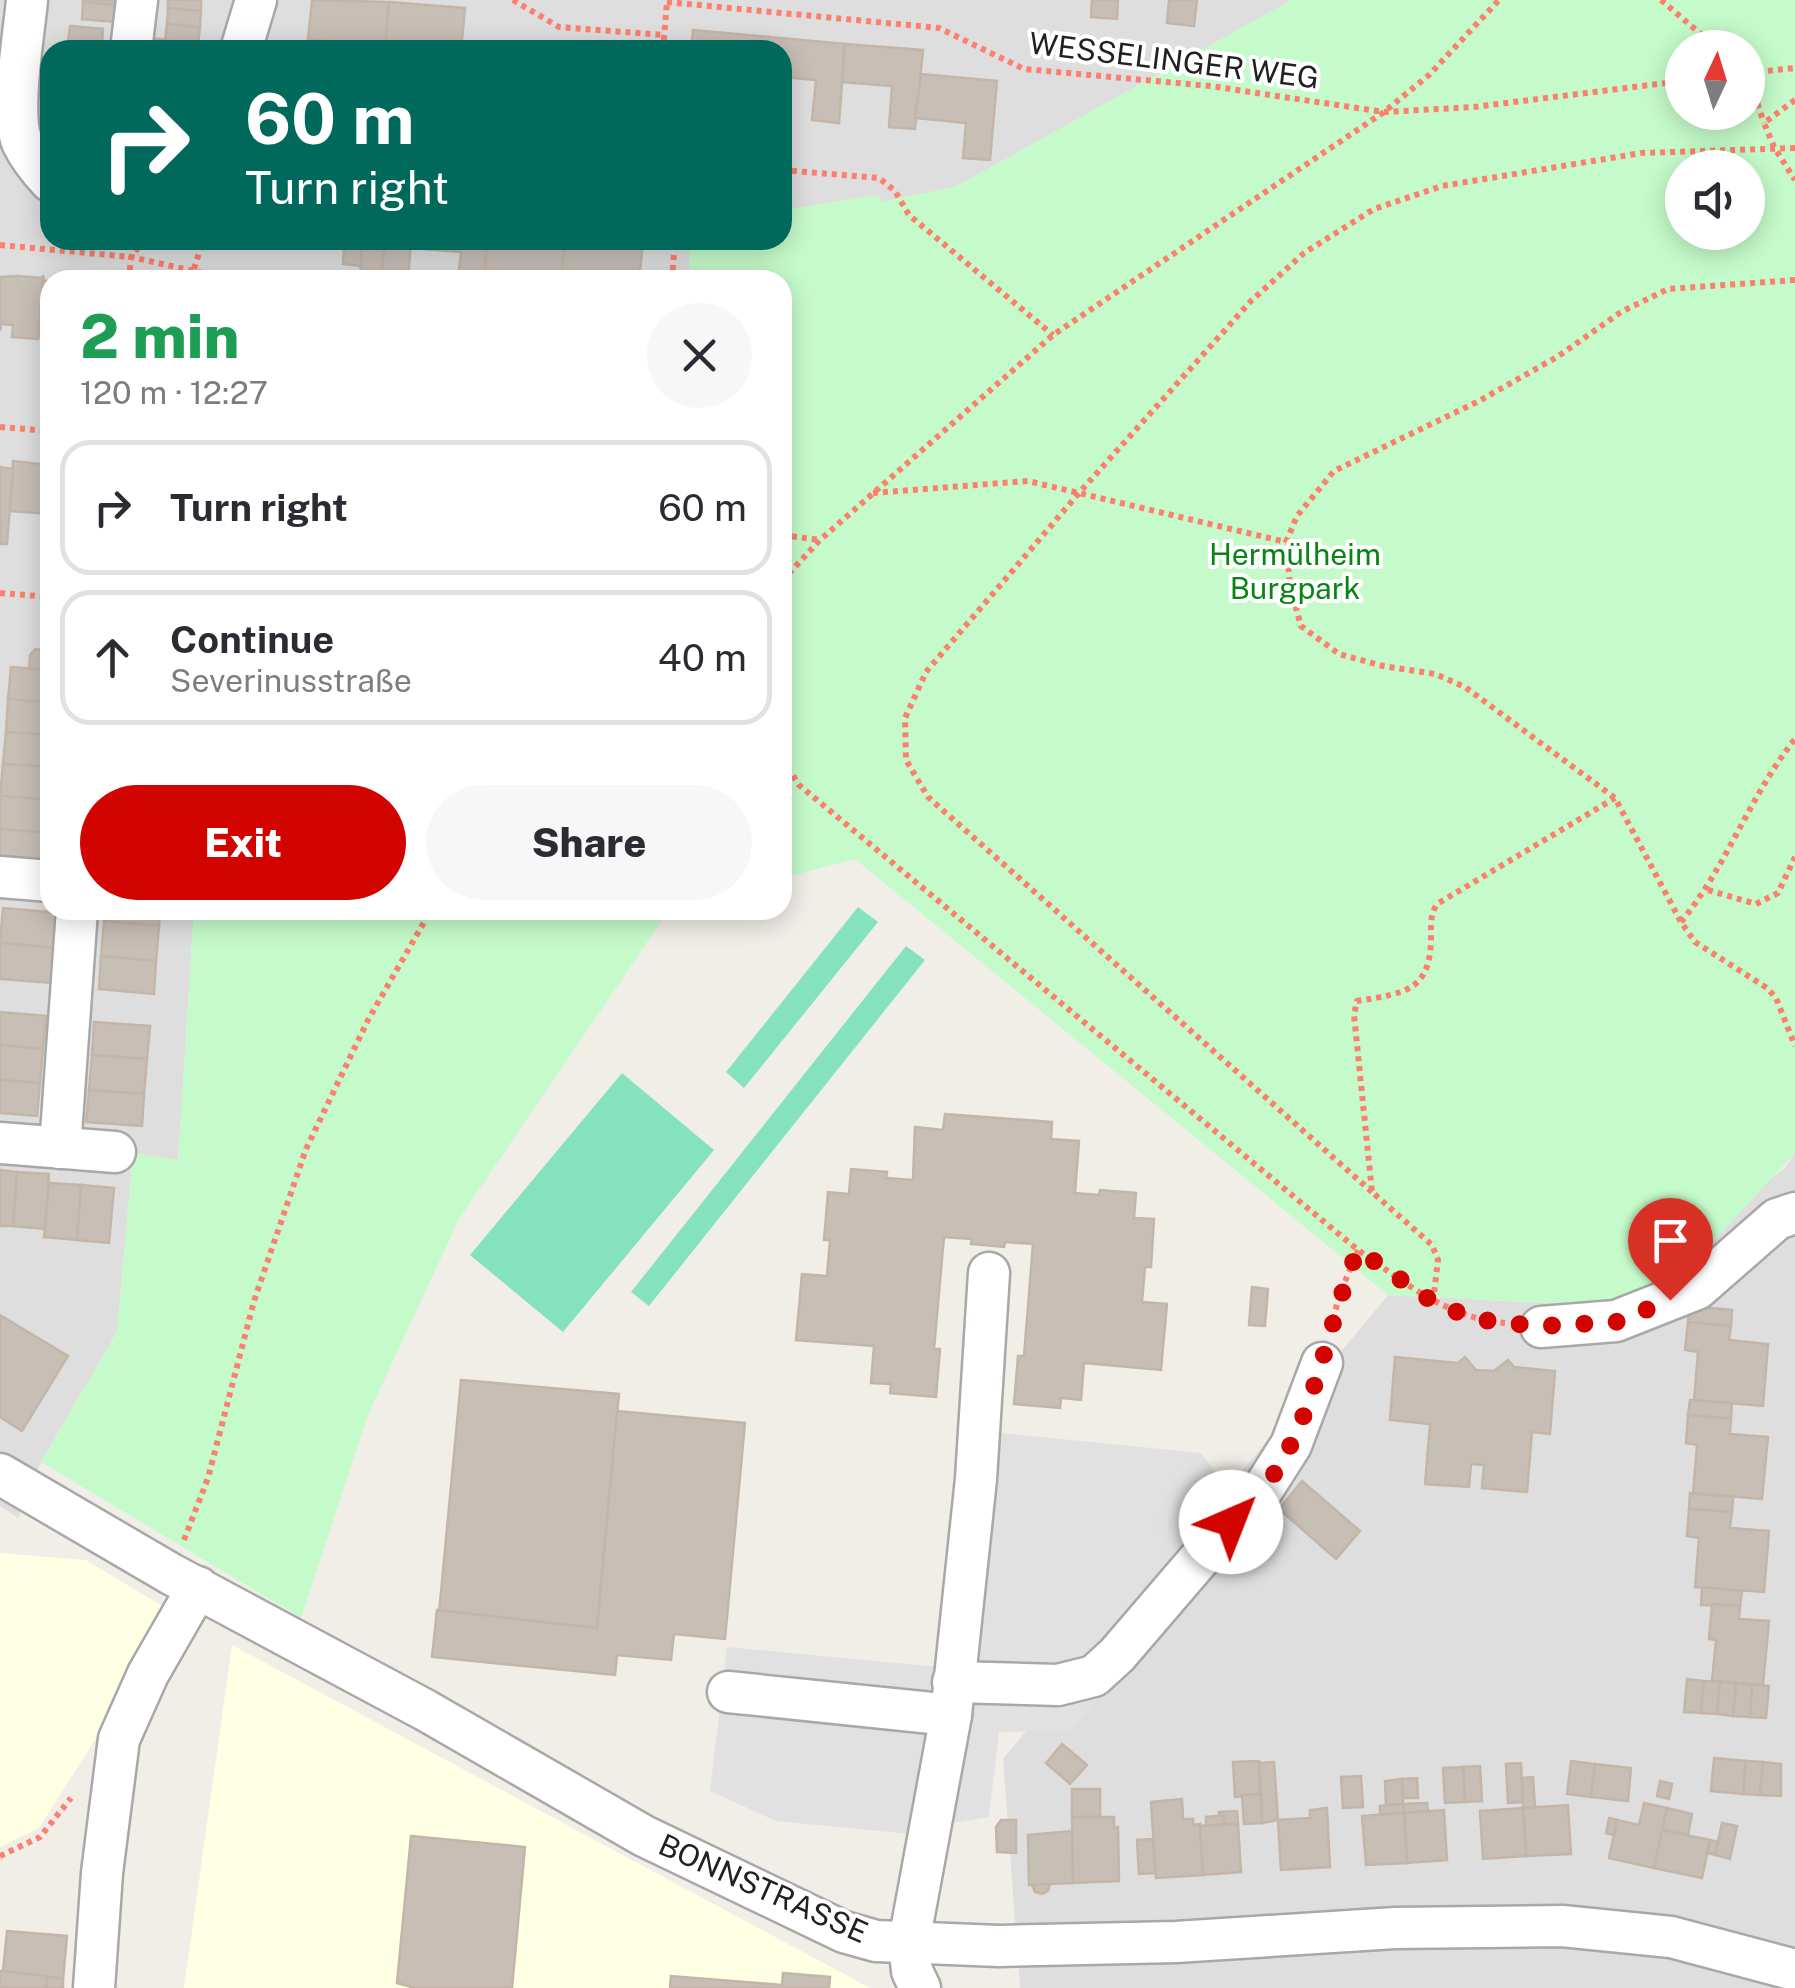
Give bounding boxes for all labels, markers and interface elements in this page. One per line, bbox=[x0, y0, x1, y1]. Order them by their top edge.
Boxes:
street label: WESSELINGER WEG bbox=[1027, 24, 1321, 96]
north arrow bbox=[1665, 30, 1765, 130]
map controls bbox=[1665, 30, 1765, 250]
text: 60 m bbox=[245, 77, 415, 160]
icon: right bbox=[80, 80, 210, 210]
button: sound bbox=[1665, 150, 1765, 250]
text: Turn right bbox=[245, 161, 449, 214]
text: 2 min bbox=[80, 301, 239, 372]
button: close bbox=[647, 303, 752, 408]
text: 120 m · 12:27 bbox=[80, 374, 268, 411]
icon: right bbox=[85, 480, 140, 535]
text: Turn right bbox=[170, 485, 348, 530]
text: 60 m bbox=[658, 485, 747, 530]
park label: Hermülheim Burgpark bbox=[1209, 536, 1381, 606]
text: Continue bbox=[170, 617, 334, 662]
icon: ahead bbox=[85, 630, 140, 685]
text: 40 m bbox=[658, 635, 747, 680]
text: Severinusstraße bbox=[170, 662, 412, 699]
button: Exit bbox=[80, 785, 406, 900]
button: Share bbox=[426, 785, 752, 900]
pin bbox=[1628, 1198, 1713, 1301]
icon: arrive bbox=[1643, 1213, 1698, 1268]
position arrow bbox=[1179, 1470, 1283, 1574]
street label: BONNSTRASSE bbox=[653, 1826, 873, 1950]

